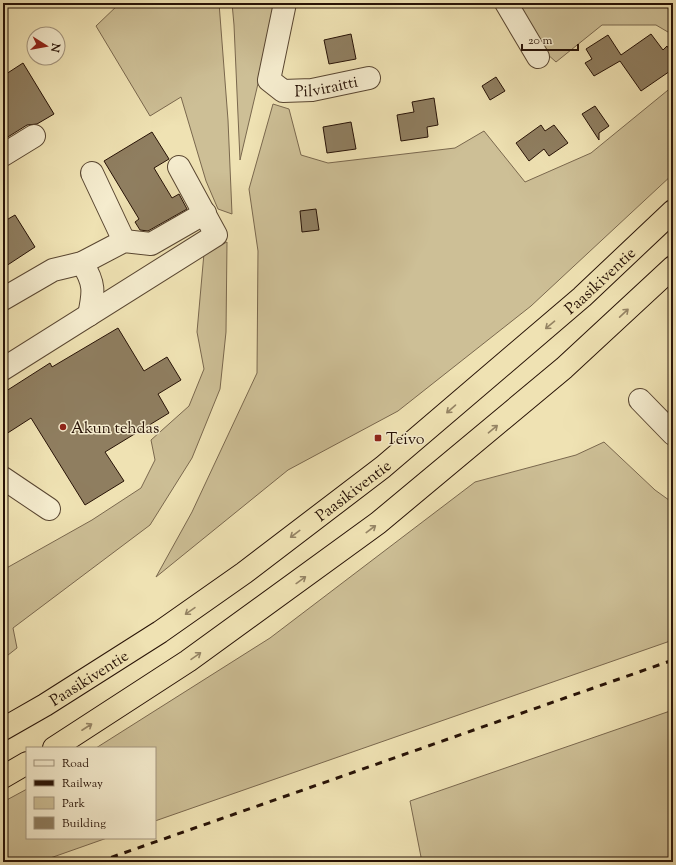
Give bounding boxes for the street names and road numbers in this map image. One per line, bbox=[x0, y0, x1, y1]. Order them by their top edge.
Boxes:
street label: Pilviraitti bbox=[294, 72, 361, 105]
street label: Paasikiventie bbox=[560, 243, 642, 321]
street label: Paasikiventie bbox=[312, 456, 397, 528]
street label: Paasikiventie bbox=[46, 646, 134, 713]

